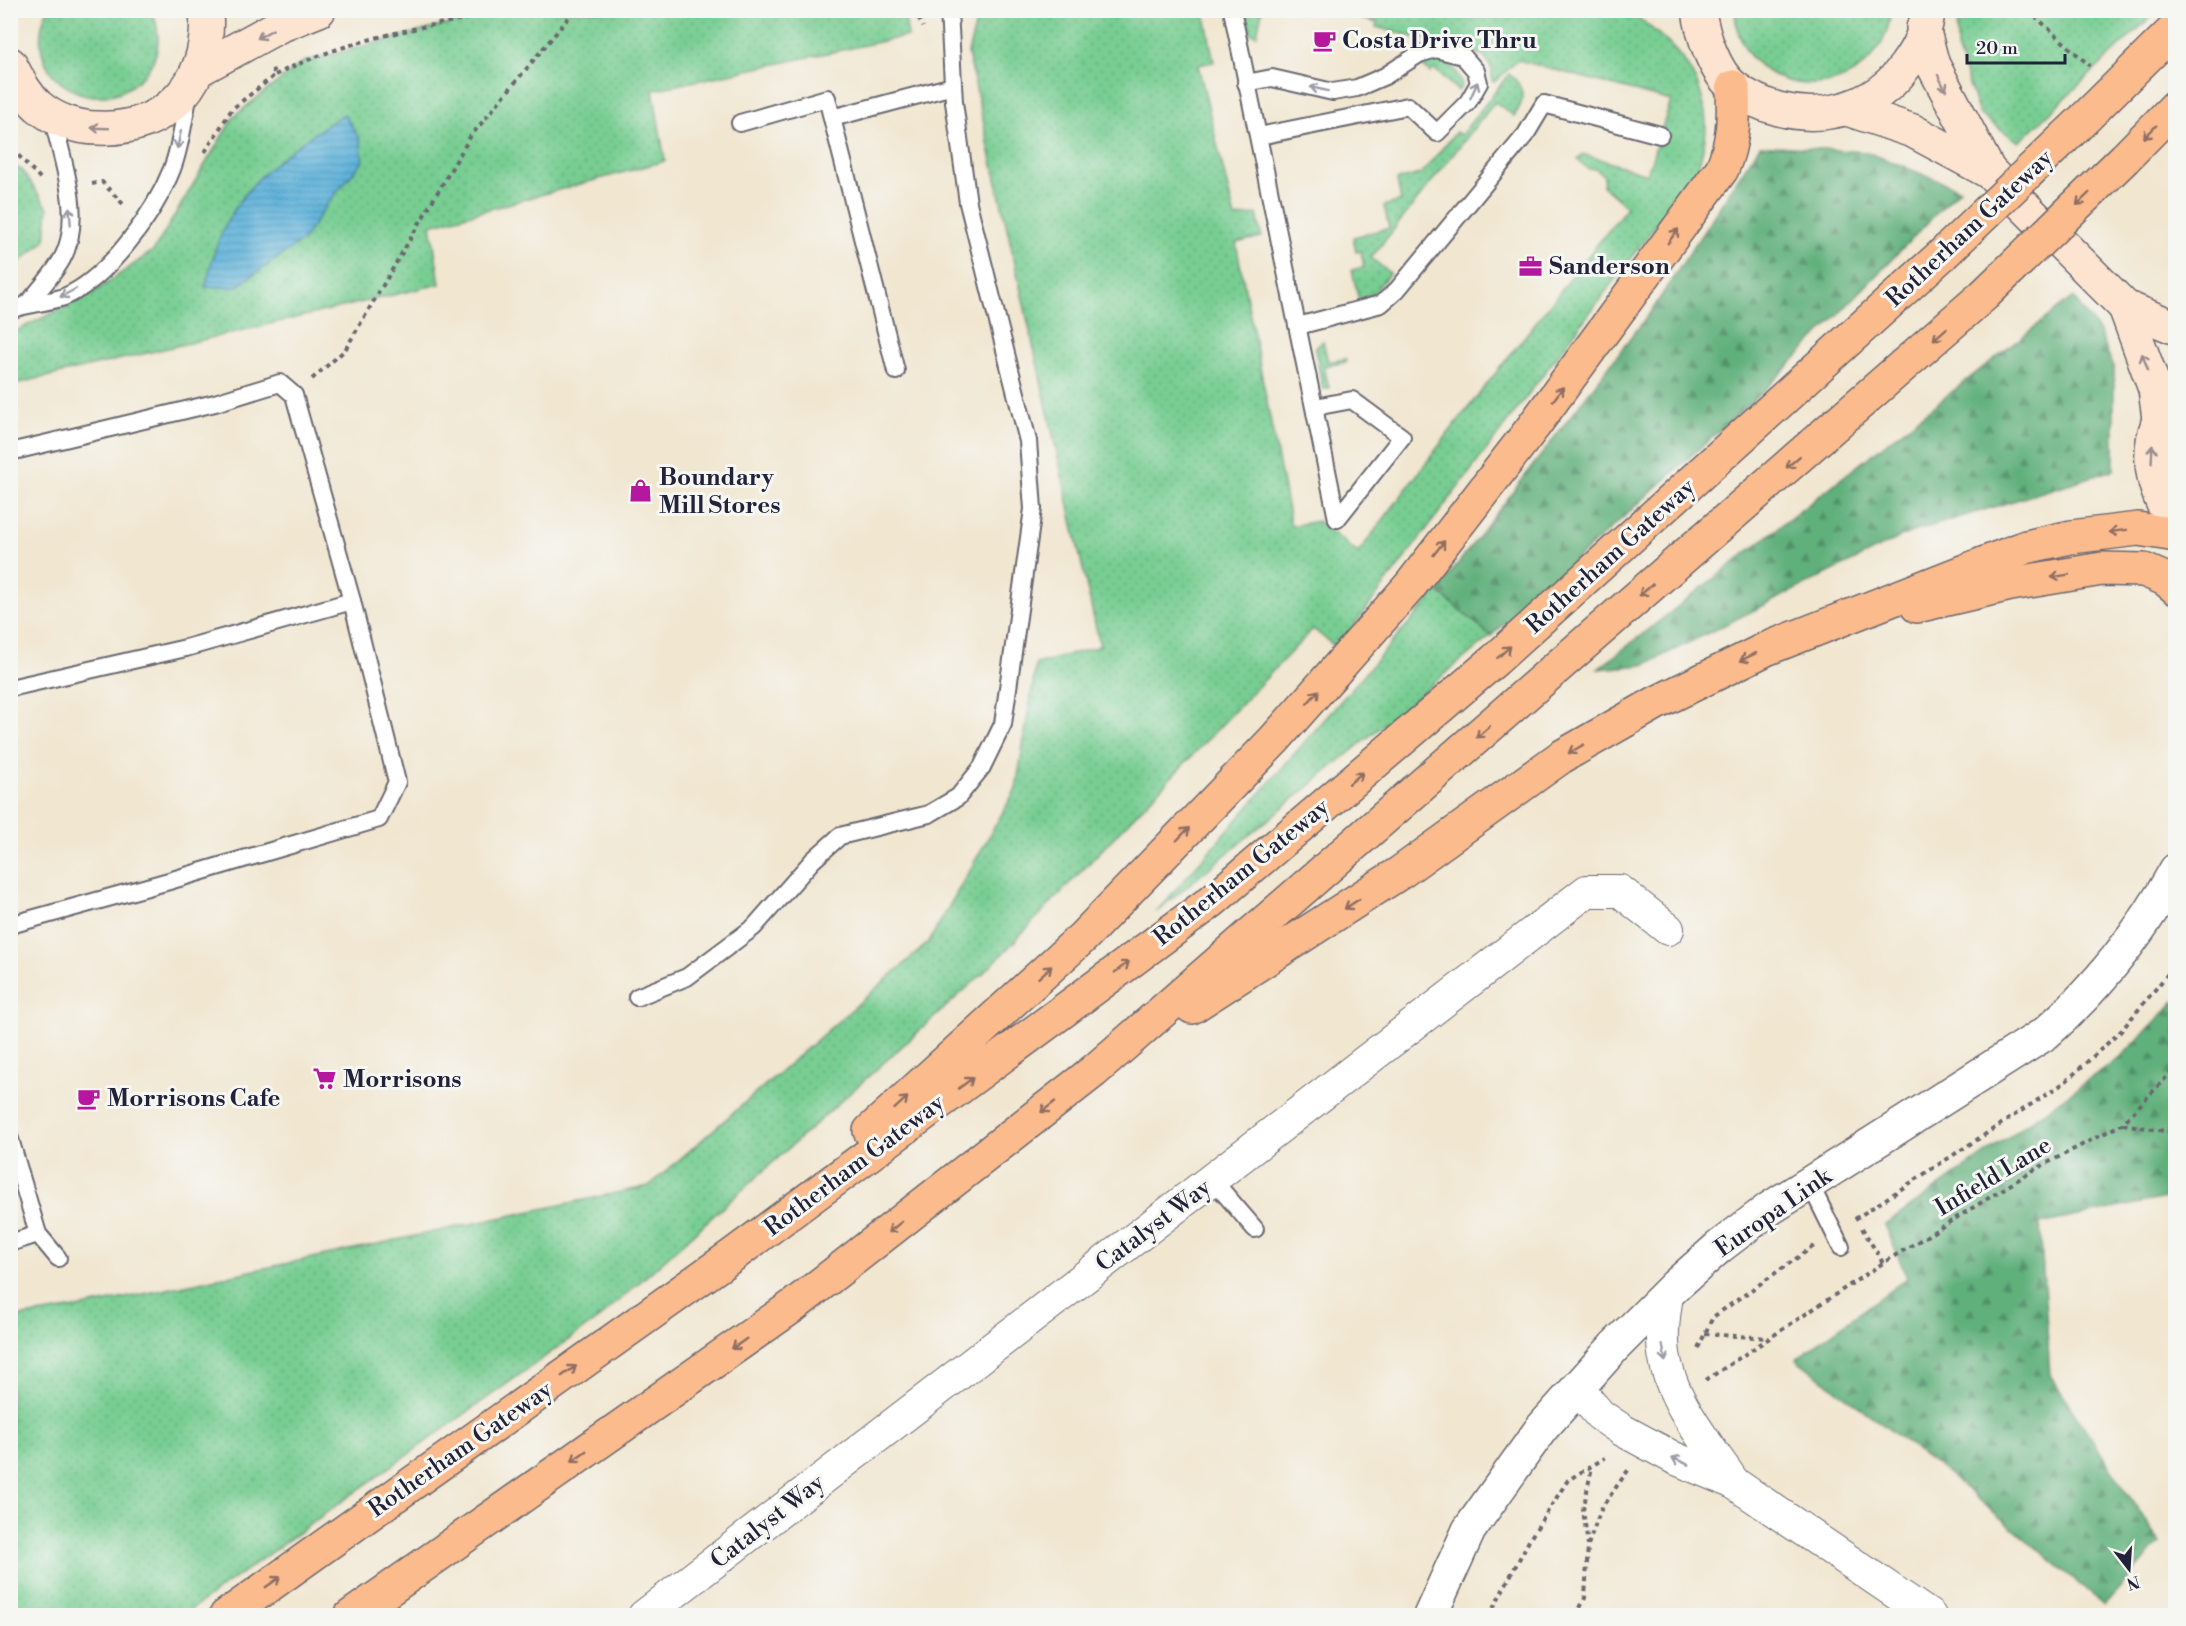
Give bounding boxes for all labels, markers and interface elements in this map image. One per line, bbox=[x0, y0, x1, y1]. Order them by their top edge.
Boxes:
place label: Costa Drive Thru bbox=[1342, 26, 1537, 56]
cafe icon: Costa Drive Thru bbox=[1311, 27, 1337, 53]
scale bar bbox=[1967, 27, 2064, 65]
one-way arrow bbox=[257, 29, 274, 41]
text: 20 m bbox=[1976, 37, 2018, 60]
one-way arrow bbox=[1937, 74, 1949, 92]
one-way arrow bbox=[1469, 81, 1480, 99]
one-way arrow bbox=[1310, 82, 1329, 94]
one-way arrow bbox=[91, 123, 111, 134]
one-way arrow bbox=[2143, 125, 2158, 140]
one-way arrow bbox=[173, 130, 184, 150]
street label: Rotherham Gateway bbox=[1880, 143, 2060, 314]
one-way arrow bbox=[2076, 192, 2091, 206]
one-way arrow bbox=[65, 206, 76, 226]
one-way arrow bbox=[1667, 229, 1679, 245]
place label: Sanderson bbox=[1549, 252, 1670, 282]
office icon: Sanderson bbox=[1518, 253, 1544, 279]
one-way arrow bbox=[60, 287, 77, 299]
one-way arrow bbox=[1933, 327, 1948, 341]
one-way arrow bbox=[2139, 353, 2150, 372]
one-way arrow bbox=[1552, 386, 1564, 402]
one-way arrow bbox=[2146, 445, 2157, 465]
one-way arrow bbox=[1786, 455, 1801, 469]
place label: Boundary Mill Stores bbox=[659, 463, 780, 521]
street label: Rotherham Gateway bbox=[1520, 472, 1702, 641]
shop icon: Boundary Mill Stores bbox=[628, 478, 654, 504]
one-way arrow bbox=[2108, 526, 2128, 537]
one-way arrow bbox=[1433, 541, 1446, 557]
one-way arrow bbox=[2050, 571, 2070, 582]
one-way arrow bbox=[1639, 583, 1654, 597]
one-way arrow bbox=[1496, 645, 1511, 659]
one-way arrow bbox=[1740, 652, 1758, 664]
one-way arrow bbox=[1305, 689, 1319, 705]
one-way arrow bbox=[1476, 725, 1491, 739]
one-way arrow bbox=[1568, 743, 1585, 755]
one-way arrow bbox=[1348, 772, 1364, 785]
street label: Rotherham Gateway bbox=[1148, 792, 1336, 953]
one-way arrow bbox=[1176, 827, 1190, 842]
one-way arrow bbox=[1344, 898, 1361, 910]
one-way arrow bbox=[1114, 960, 1130, 973]
one-way arrow bbox=[1037, 965, 1052, 979]
place label: Morrisons bbox=[343, 1065, 462, 1095]
supermarket icon: Morrisons bbox=[312, 1066, 338, 1092]
one-way arrow bbox=[957, 1077, 973, 1089]
place label: Morrisons Cafe bbox=[107, 1084, 280, 1114]
cafe icon: Morrisons Cafe bbox=[76, 1085, 102, 1111]
street label: Rotherham Gateway bbox=[759, 1088, 951, 1243]
one-way arrow bbox=[893, 1096, 908, 1110]
one-way arrow bbox=[1040, 1100, 1056, 1113]
street label: Infield Lane bbox=[1930, 1130, 2057, 1223]
street label: Europa Link bbox=[1709, 1161, 1839, 1264]
street label: Catalyst Way bbox=[1090, 1173, 1217, 1279]
one-way arrow bbox=[887, 1220, 903, 1233]
one-way arrow bbox=[731, 1338, 747, 1350]
one-way arrow bbox=[1659, 1342, 1670, 1362]
one-way arrow bbox=[561, 1365, 577, 1377]
street label: Rotherham Gateway bbox=[363, 1375, 559, 1525]
one-way arrow bbox=[571, 1450, 588, 1462]
one-way arrow bbox=[1672, 1454, 1690, 1466]
street label: Catalyst Way bbox=[705, 1468, 831, 1576]
north arrow bbox=[2099, 1539, 2159, 1599]
text: N bbox=[2124, 1571, 2142, 1594]
one-way arrow bbox=[265, 1576, 281, 1588]

